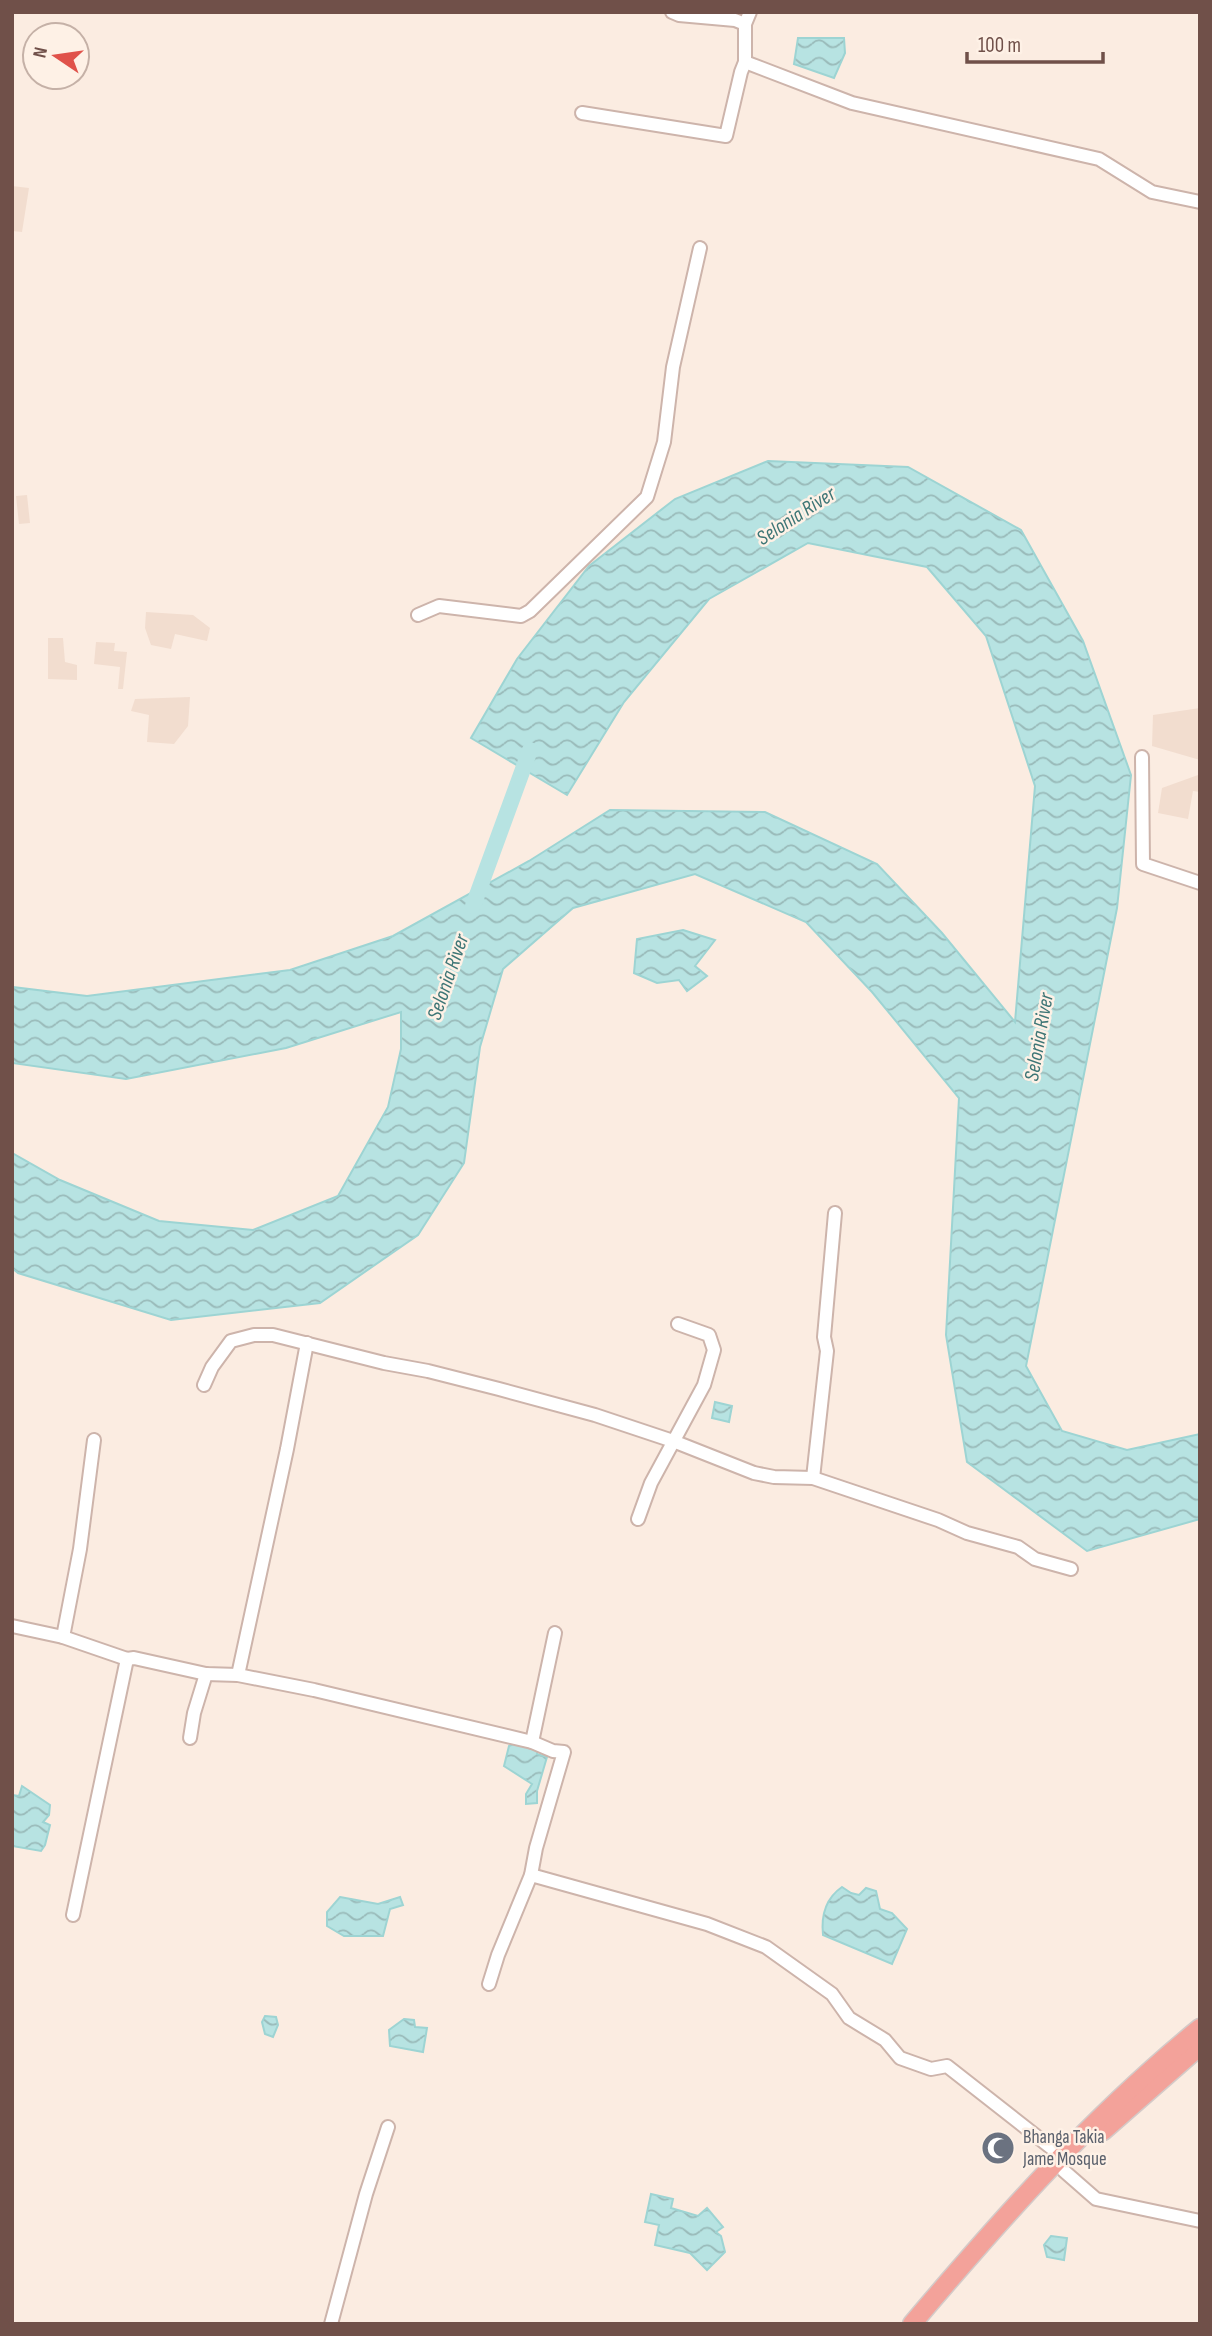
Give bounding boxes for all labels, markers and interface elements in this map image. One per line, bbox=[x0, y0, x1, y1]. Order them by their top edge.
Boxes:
north arrow bbox=[21, 21, 91, 91]
scale bar bbox=[967, 21, 1104, 65]
text: 100 m bbox=[978, 33, 1021, 58]
text: N bbox=[29, 45, 53, 60]
water label: Selonia River bbox=[752, 481, 841, 551]
water label: Selonia River bbox=[422, 930, 475, 1023]
water label: Selonia River bbox=[1019, 990, 1059, 1083]
place label: Bhanga Takia Jame Mosque bbox=[1022, 2126, 1107, 2171]
mosque icon: Bhanga Takia Jame Mosque bbox=[979, 2129, 1017, 2167]

